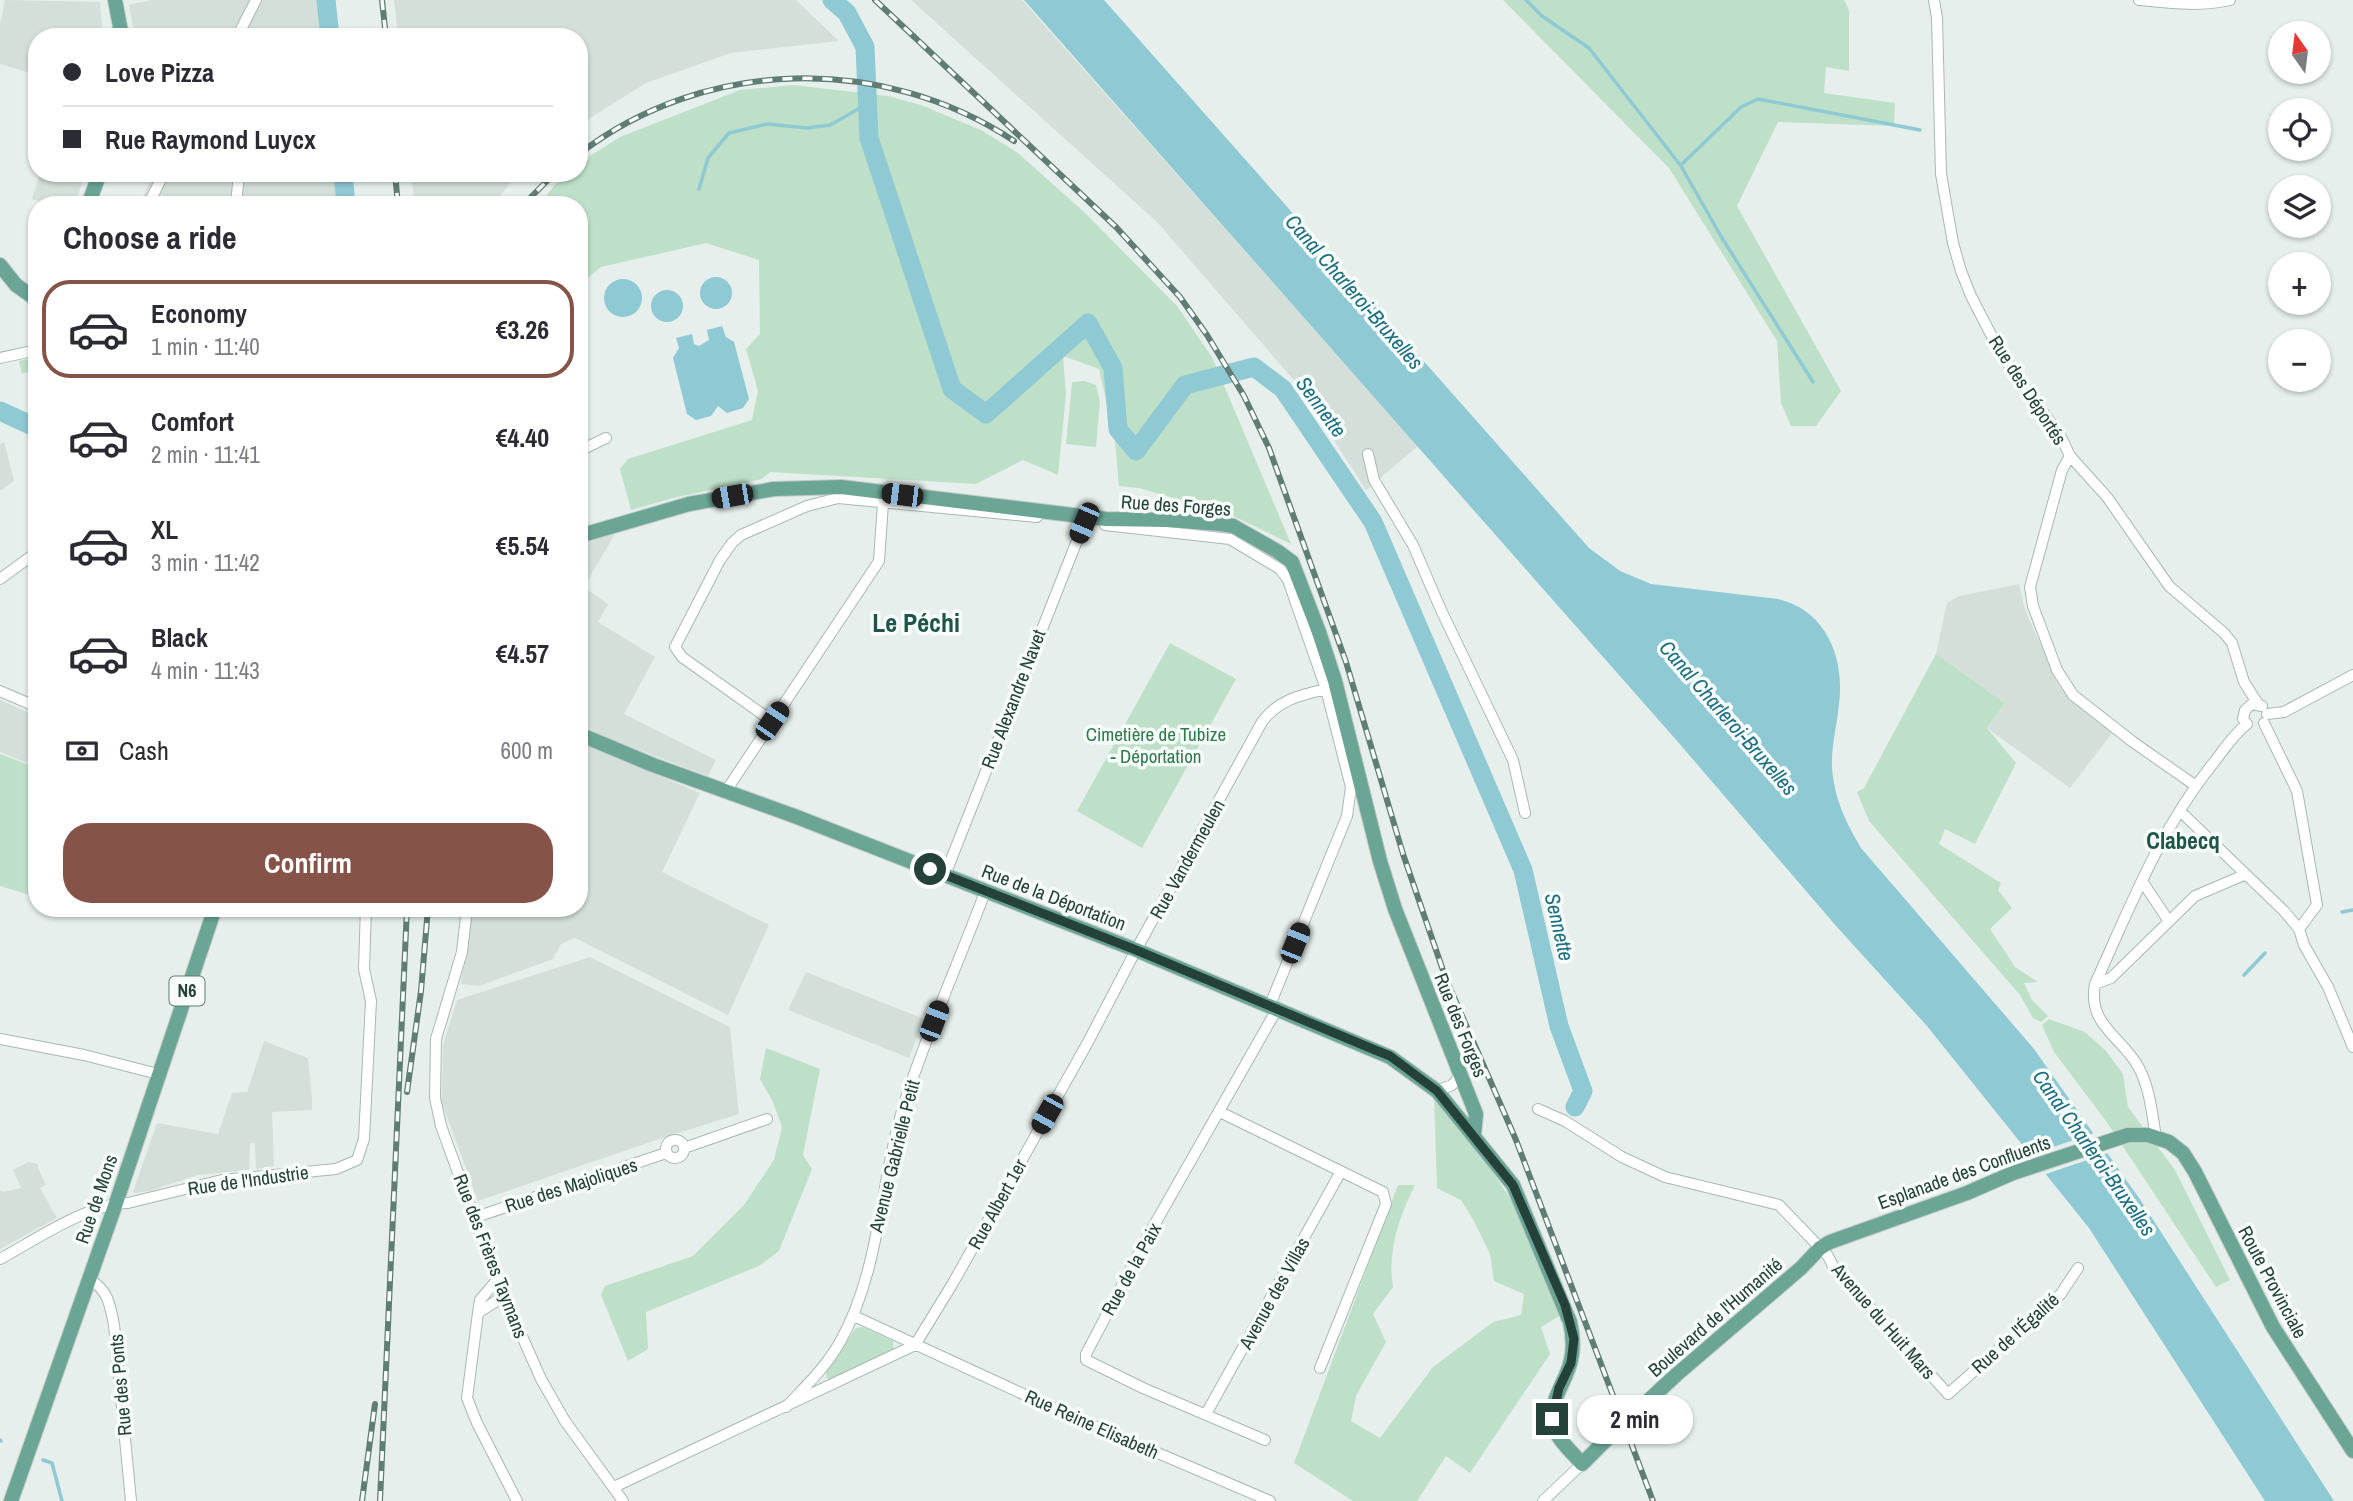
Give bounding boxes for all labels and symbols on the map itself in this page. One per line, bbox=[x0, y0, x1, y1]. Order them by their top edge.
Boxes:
north arrow bbox=[2268, 21, 2331, 84]
water label: Canal Charleroi-Bruxelles bbox=[1279, 208, 1430, 376]
street label: Rue des Déportés bbox=[1983, 330, 2073, 450]
water label: Sennette bbox=[1289, 370, 1353, 443]
car bbox=[710, 482, 755, 510]
car bbox=[880, 482, 925, 508]
street label: Rue des Forges bbox=[1120, 488, 1232, 522]
car bbox=[1067, 500, 1102, 546]
district label: Le Péchi bbox=[872, 605, 960, 640]
street label: Rue Alexandre Navet bbox=[974, 625, 1052, 772]
water label: Canal Charleroi-Bruxelles bbox=[1653, 634, 1804, 802]
car bbox=[752, 698, 793, 744]
park label: Cimetière de Tubize - Déportation bbox=[1086, 721, 1226, 769]
street label: Rue Vandermeulen bbox=[1143, 794, 1231, 924]
district label: Clabecq bbox=[2146, 825, 2220, 856]
route start bbox=[914, 853, 946, 885]
street label: Rue de la Déportation bbox=[978, 858, 1130, 936]
water label: Sennette bbox=[1538, 890, 1581, 964]
car bbox=[1278, 920, 1313, 966]
street label: Rue des Forges bbox=[1428, 969, 1494, 1081]
road number: N6 bbox=[170, 976, 204, 1006]
car bbox=[917, 998, 952, 1044]
water label: Canal Charleroi-Bruxelles bbox=[2026, 1064, 2163, 1242]
street label: Avenue Gabrielle Petit bbox=[862, 1076, 926, 1236]
car bbox=[1028, 1091, 1067, 1137]
street label: Esplanade des Confluents bbox=[1874, 1129, 2054, 1215]
street label: Rue de Mons bbox=[69, 1151, 123, 1247]
street label: Rue des Majoliques bbox=[502, 1151, 641, 1219]
street label: Rue Albert 1er bbox=[961, 1153, 1033, 1254]
street label: Rue de l'Industrie bbox=[186, 1159, 310, 1201]
street label: Rue des Frères Taymans bbox=[448, 1170, 534, 1342]
street label: Rue de la Paix bbox=[1095, 1218, 1167, 1320]
street label: Route Provinciale bbox=[2232, 1221, 2314, 1343]
street label: Avenue des Villas bbox=[1232, 1232, 1316, 1354]
street label: Boulevard de l'Humanité bbox=[1642, 1251, 1788, 1383]
street label: Avenue du Huit Mars bbox=[1826, 1257, 1942, 1385]
street label: Rue de l'Égalité bbox=[1966, 1287, 2064, 1379]
street label: Rue des Ponts bbox=[103, 1333, 137, 1437]
street label: Rue Reine Elisabeth bbox=[1021, 1383, 1163, 1465]
callout: 2 min bbox=[1576, 1394, 1692, 1444]
route end bbox=[1536, 1403, 1568, 1435]

